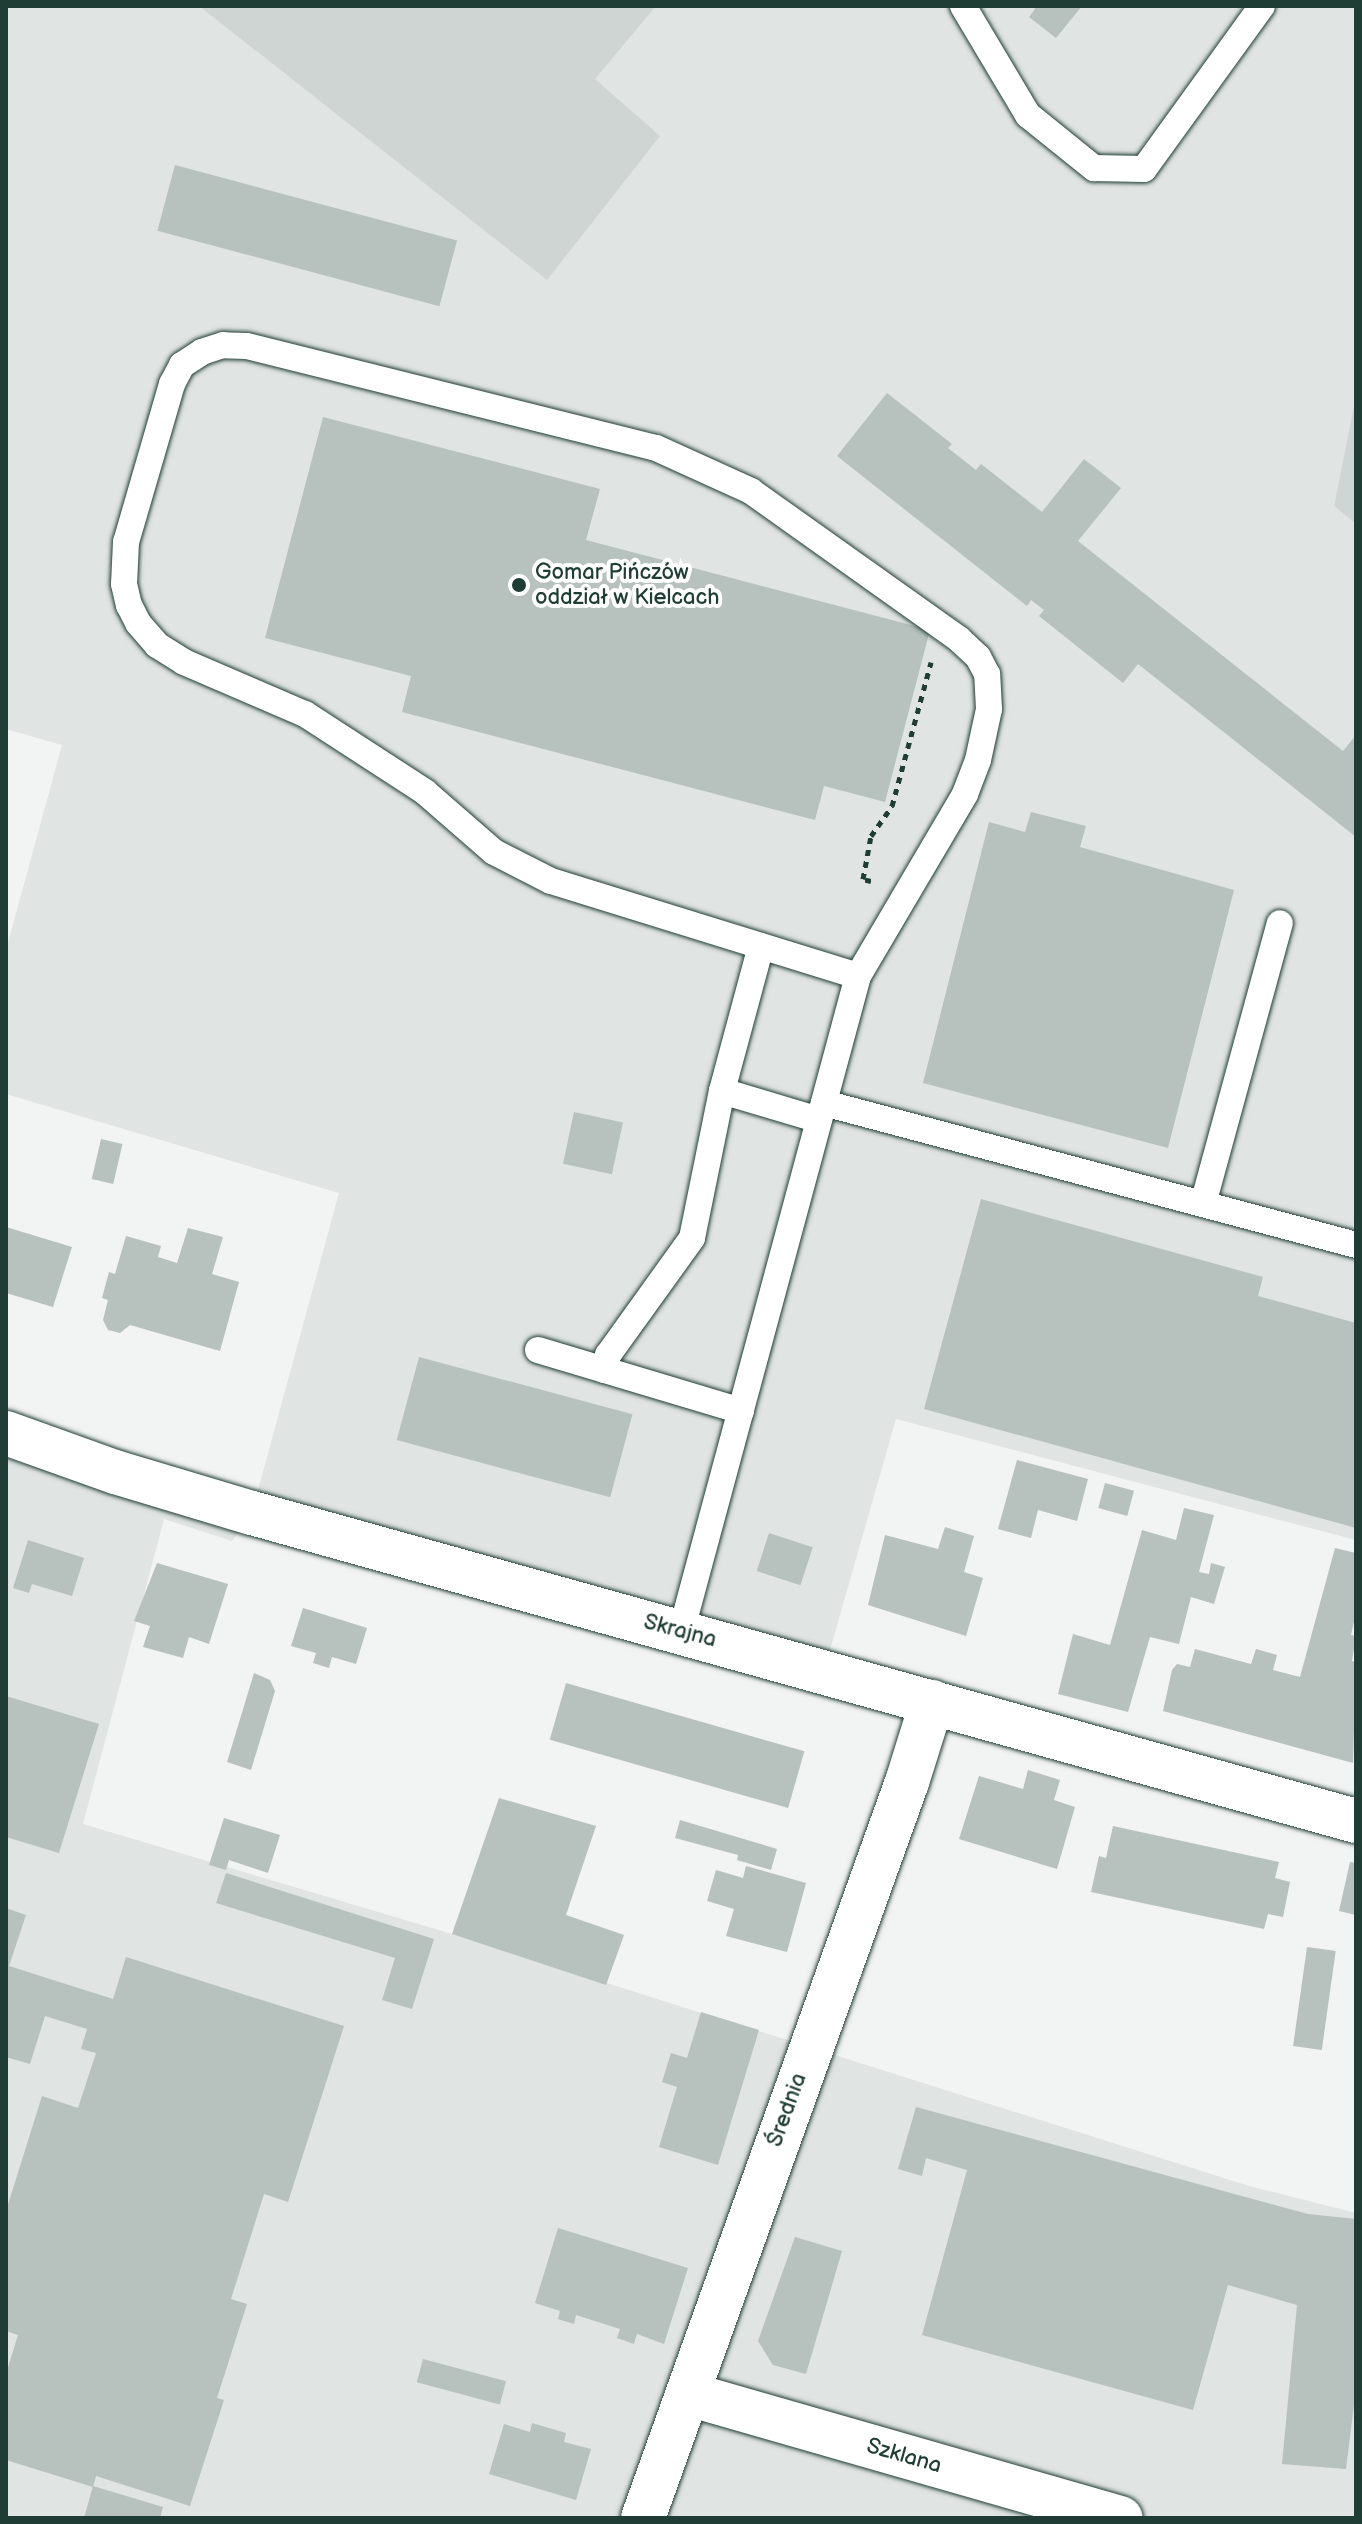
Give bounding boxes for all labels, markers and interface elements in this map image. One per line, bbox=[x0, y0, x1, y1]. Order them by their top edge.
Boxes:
place label: Gomar Pińczów oddział w Kielcach bbox=[535, 559, 719, 610]
marker: Gomar Pińczów oddział w Kielcach bbox=[510, 576, 528, 594]
street label: Skrajna bbox=[641, 1609, 719, 1653]
street label: Średnia bbox=[762, 2070, 812, 2150]
street label: Szklana bbox=[864, 2433, 944, 2479]

